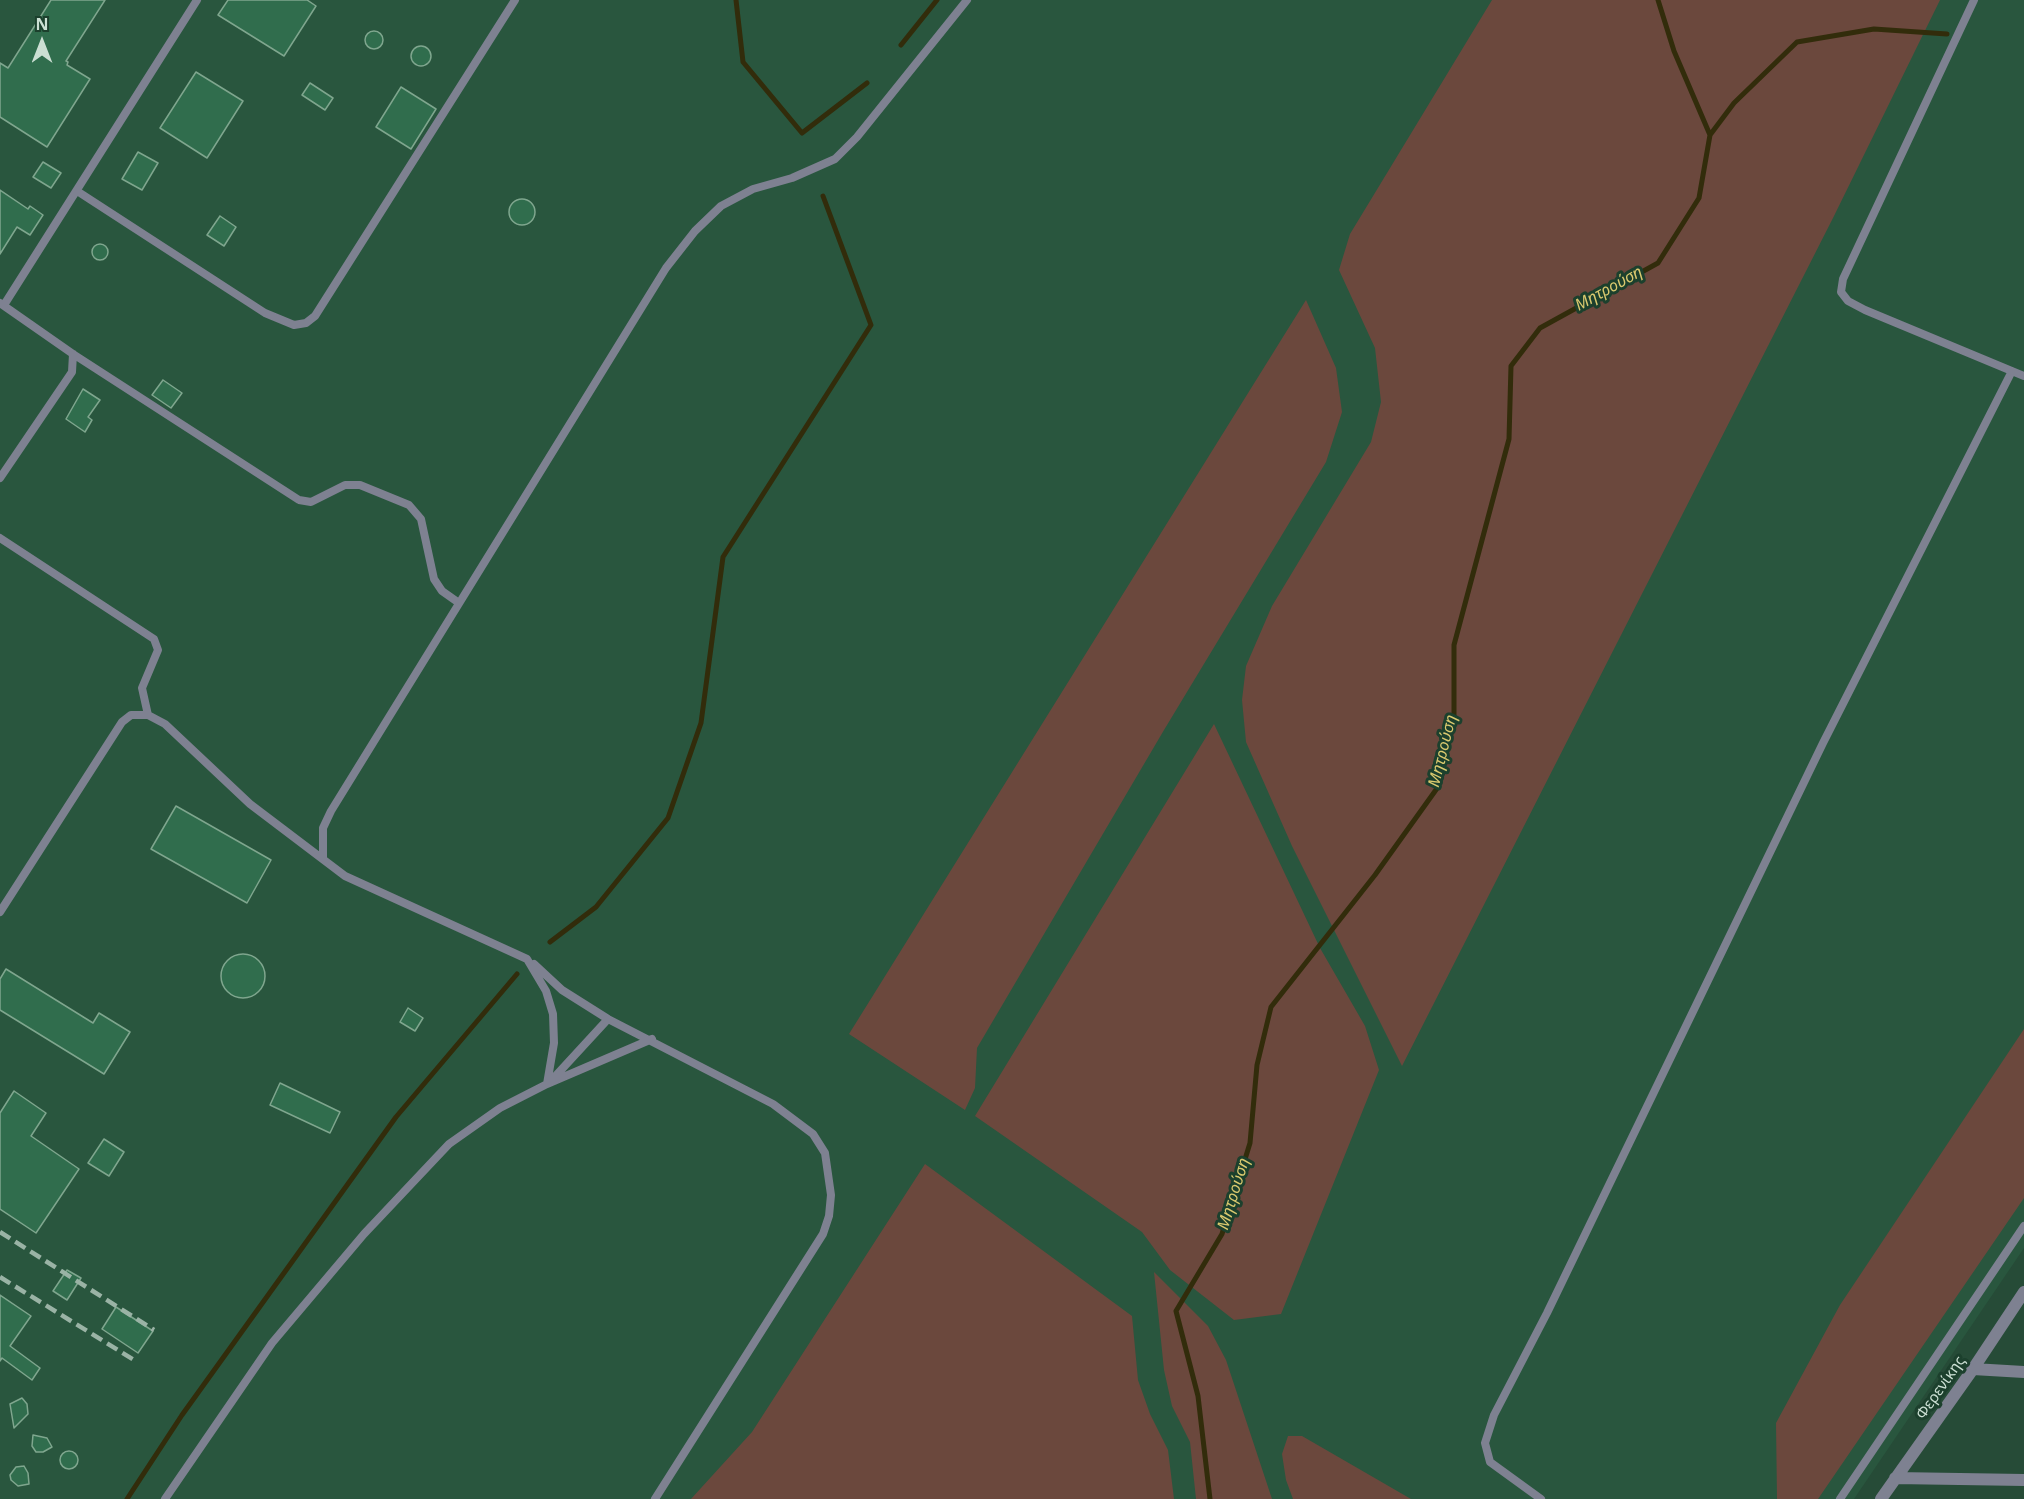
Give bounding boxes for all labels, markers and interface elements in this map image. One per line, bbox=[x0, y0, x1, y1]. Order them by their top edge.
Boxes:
north arrow bbox=[12, 12, 72, 72]
text: N bbox=[35, 13, 49, 35]
water label: Μητρούση bbox=[1572, 263, 1646, 315]
water label: Μητρούση bbox=[1425, 713, 1461, 789]
water label: Μητρούση bbox=[1214, 1156, 1254, 1232]
street label: Φερενίκης bbox=[1913, 1353, 1969, 1423]

